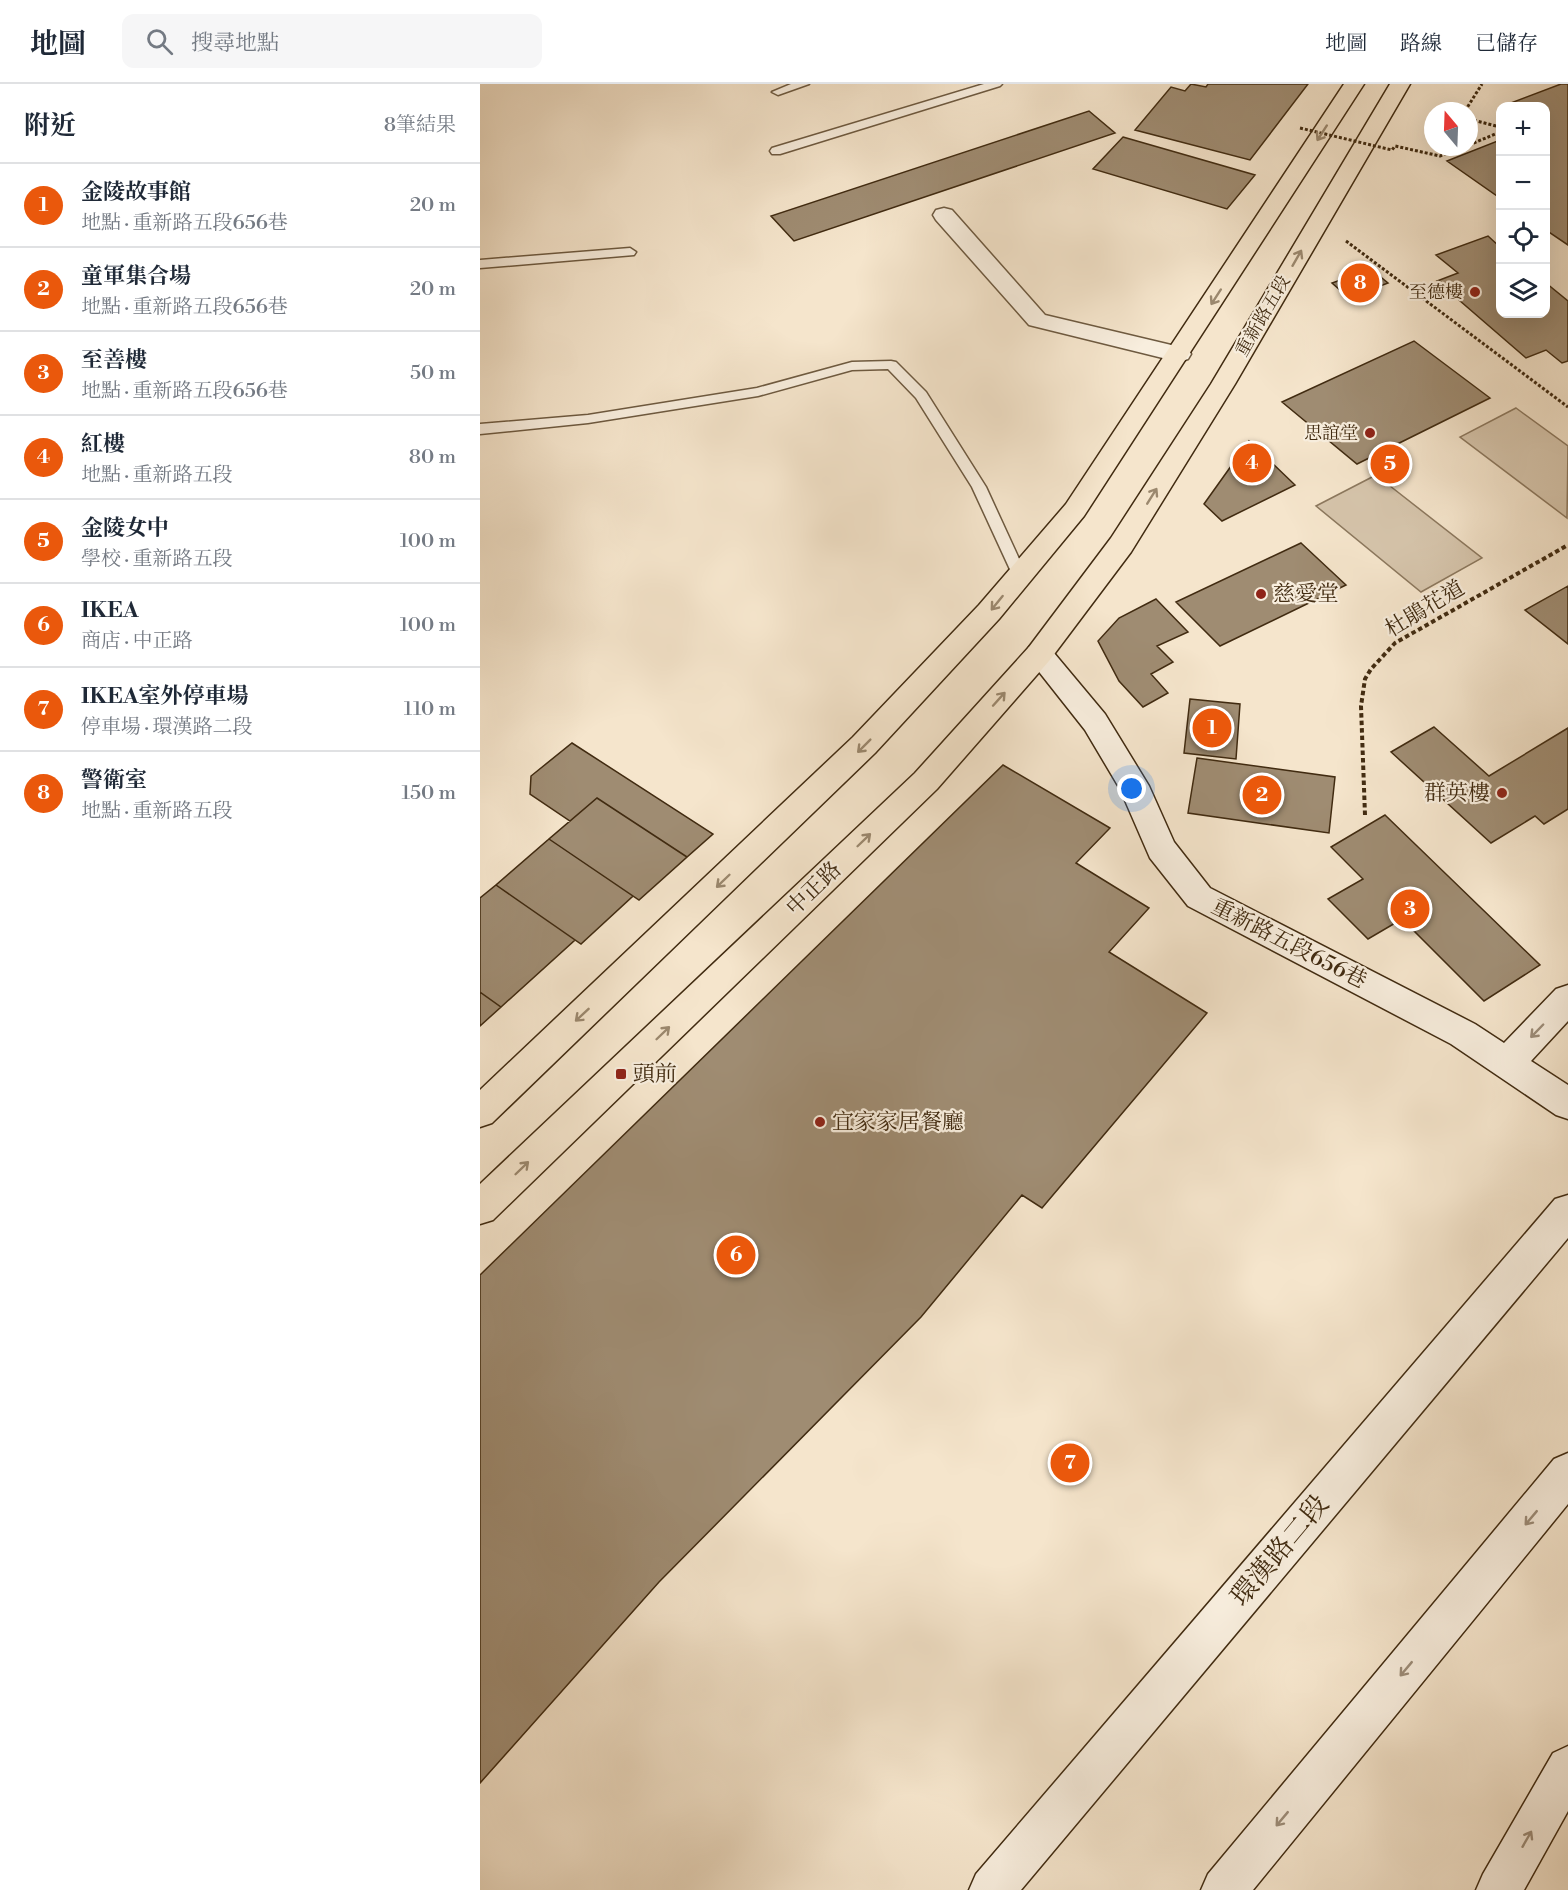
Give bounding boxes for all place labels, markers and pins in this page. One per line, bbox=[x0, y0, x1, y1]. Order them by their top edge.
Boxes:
pin: 8 bbox=[1340, 260, 1380, 306]
place label: 至德樓 bbox=[1409, 281, 1463, 304]
marker: 至德樓 bbox=[1468, 285, 1482, 299]
place label: 思誼堂 bbox=[1304, 422, 1358, 445]
marker: 思誼堂 bbox=[1363, 426, 1377, 440]
pin: 4 bbox=[1232, 440, 1272, 485]
pin: 5 bbox=[1370, 442, 1410, 487]
place label: 慈愛堂 bbox=[1273, 581, 1339, 608]
marker: 慈愛堂 bbox=[1254, 587, 1268, 601]
pin: 1 bbox=[1192, 706, 1232, 750]
pin: 2 bbox=[1242, 772, 1282, 818]
place label: 群英樓 bbox=[1424, 780, 1490, 807]
marker: 群英樓 bbox=[1495, 786, 1509, 800]
pin: 3 bbox=[1390, 886, 1430, 932]
place label: 頭前 bbox=[633, 1061, 677, 1088]
marker: 頭前 bbox=[614, 1067, 628, 1081]
place label: 宜家家居餐廳 bbox=[832, 1109, 964, 1136]
marker: 宜家家居餐廳 bbox=[813, 1115, 827, 1129]
pin: 6 bbox=[716, 1232, 756, 1278]
pin: 7 bbox=[1050, 1440, 1090, 1486]

